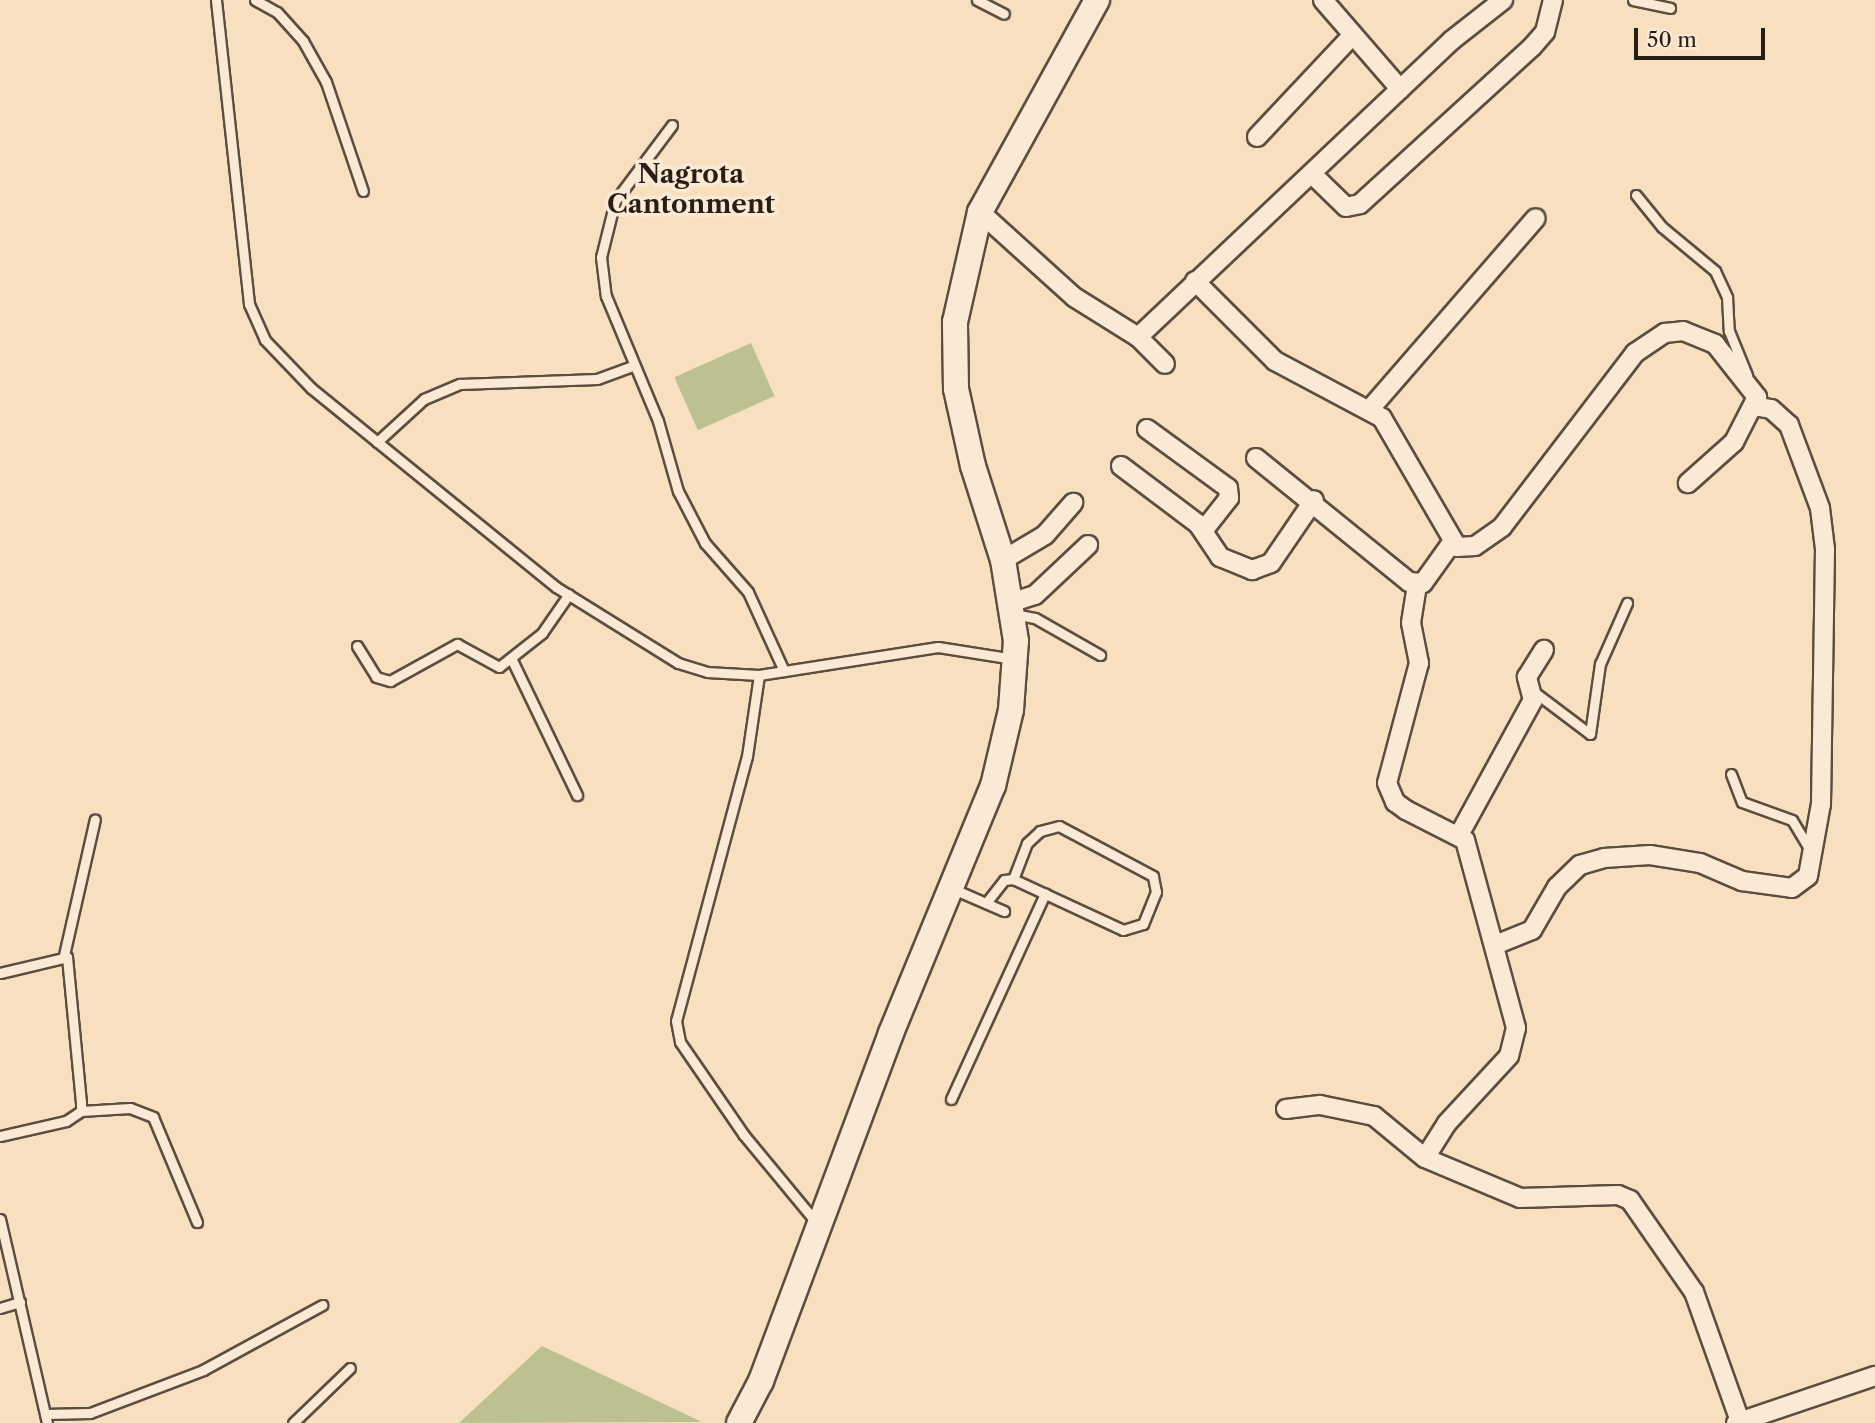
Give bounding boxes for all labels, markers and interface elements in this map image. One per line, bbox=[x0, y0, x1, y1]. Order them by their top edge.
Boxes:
scale bar bbox=[1637, 14, 1768, 58]
text: 50 m bbox=[1647, 27, 1697, 52]
district label: Nagrota Cantonment bbox=[607, 159, 775, 220]

